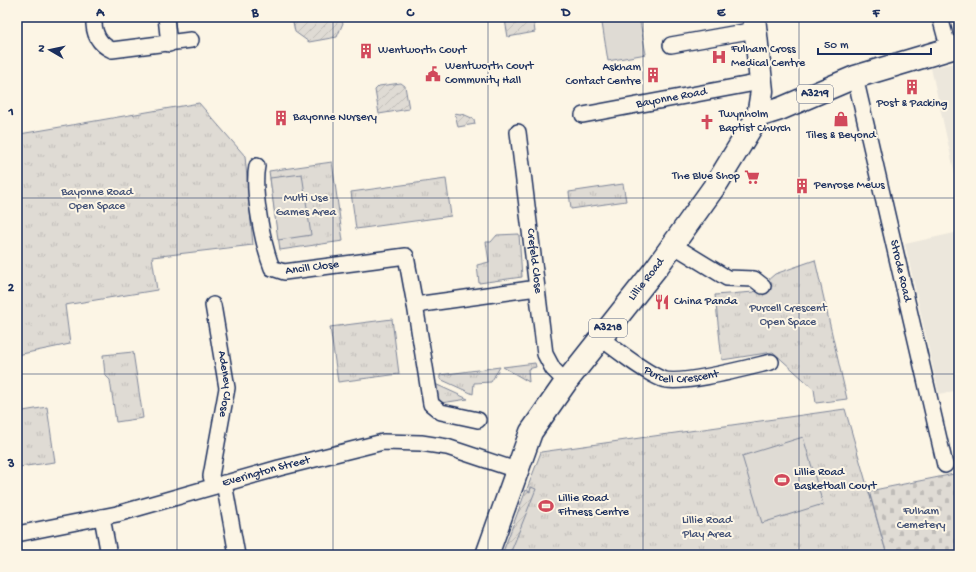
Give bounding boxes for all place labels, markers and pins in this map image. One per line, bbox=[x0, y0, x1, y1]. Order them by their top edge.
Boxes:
building icon: Wentworth Court bbox=[357, 42, 375, 60]
place label: Fulham Cross Medical Centre bbox=[730, 43, 806, 71]
place label: Wentworth Court bbox=[378, 44, 468, 58]
hospital icon: Fulham Cross Medical Centre bbox=[710, 48, 728, 66]
place label: Wentworth Court Community Hall bbox=[445, 60, 535, 88]
place label: Askham Contact Centre bbox=[565, 61, 642, 89]
public building icon: Wentworth Court Community Hall bbox=[424, 65, 442, 83]
building icon: Askham Contact Centre bbox=[644, 66, 662, 84]
building icon: Post & Packing bbox=[903, 78, 921, 96]
place label: Post & Packing bbox=[875, 97, 948, 111]
place label: Twynholm Baptist Church bbox=[718, 108, 791, 136]
building icon: Bayonne Nursery bbox=[272, 109, 290, 127]
shop icon: Tiles & Beyond bbox=[832, 110, 850, 128]
place label: Bayonne Nursery bbox=[292, 111, 377, 125]
church icon: Twynholm Baptist Church bbox=[698, 113, 716, 131]
place label: Tiles & Beyond bbox=[806, 129, 876, 143]
supermarket icon: The Blue Shop bbox=[743, 168, 761, 186]
place label: The Blue Shop bbox=[671, 170, 740, 184]
building icon: Penrose Mews bbox=[793, 177, 811, 195]
place label: Penrose Mews bbox=[813, 179, 885, 193]
restaurant icon: China Panda bbox=[653, 293, 671, 311]
place label: China Panda bbox=[674, 295, 738, 309]
place label: Lillie Road Basketball Court bbox=[793, 466, 877, 494]
sports icon: Lillie Road Basketball Court bbox=[773, 471, 791, 489]
place label: Lillie Road Fitness Centre bbox=[557, 492, 630, 520]
sports icon: Lillie Road Fitness Centre bbox=[537, 497, 555, 515]

